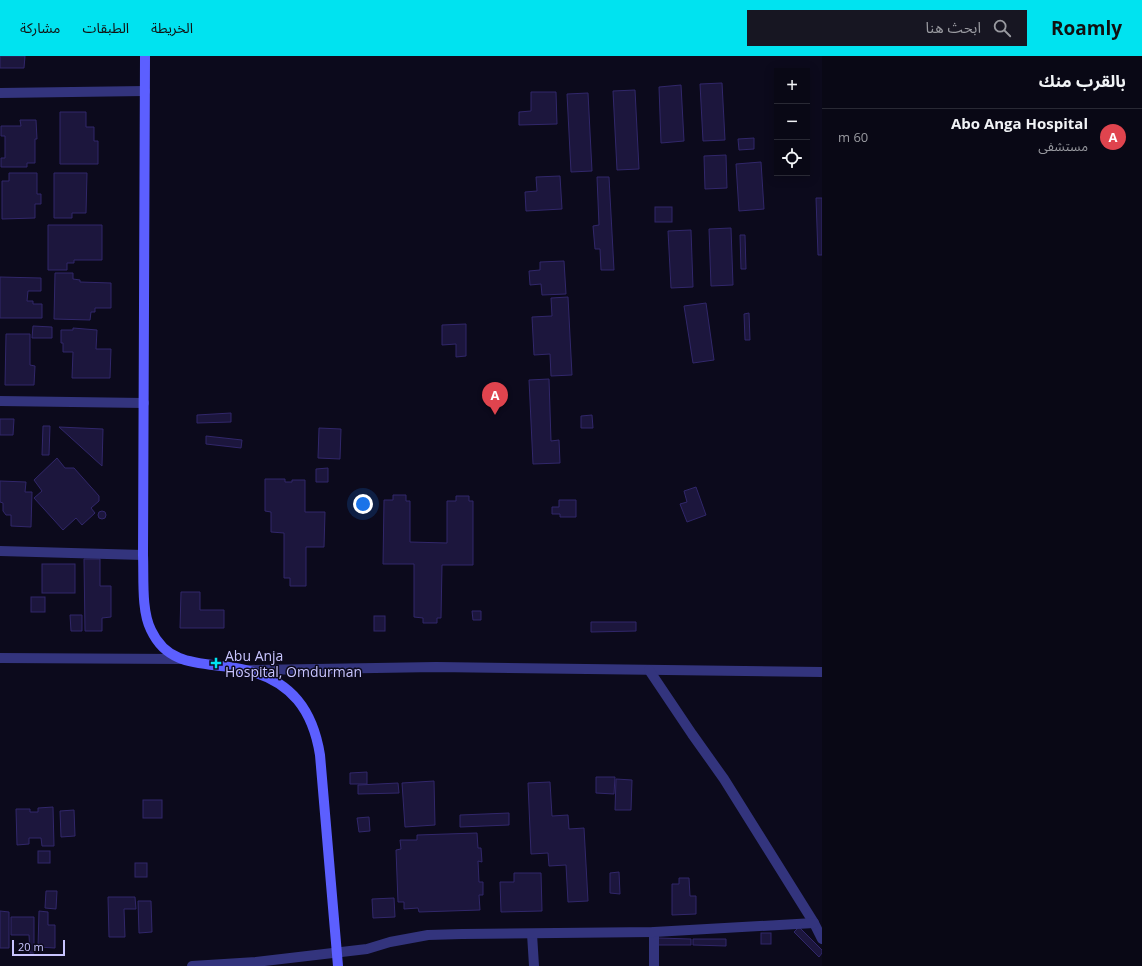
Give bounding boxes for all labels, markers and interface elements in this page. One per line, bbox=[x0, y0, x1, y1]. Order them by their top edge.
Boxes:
search box bbox=[747, 10, 1027, 46]
text: Roamly bbox=[1051, 15, 1122, 41]
text: ابحث هنا bbox=[925, 17, 981, 37]
icon: search bbox=[991, 17, 1013, 39]
text: مشاركة bbox=[20, 18, 60, 37]
text: الطبقات bbox=[82, 18, 129, 37]
text: الخريطة bbox=[151, 18, 193, 37]
map controls bbox=[774, 68, 810, 176]
button: + bbox=[774, 68, 810, 104]
text: بالقرب منك bbox=[1039, 69, 1126, 92]
button: − bbox=[774, 104, 810, 140]
text: Abo Anga Hospital bbox=[951, 113, 1088, 133]
text: 60 m bbox=[838, 128, 868, 146]
text: A bbox=[1109, 128, 1118, 146]
text: مستشفى bbox=[1038, 137, 1088, 155]
button: locate bbox=[774, 140, 810, 176]
pin: A bbox=[482, 382, 508, 415]
your location bbox=[353, 494, 373, 514]
place label: Abu Anja Hospital, Omdurman bbox=[225, 646, 362, 681]
marker: Abu Anja Hospital, Omdurman bbox=[210, 657, 222, 669]
scale bar bbox=[12, 938, 65, 957]
text: 20 m bbox=[18, 939, 44, 954]

